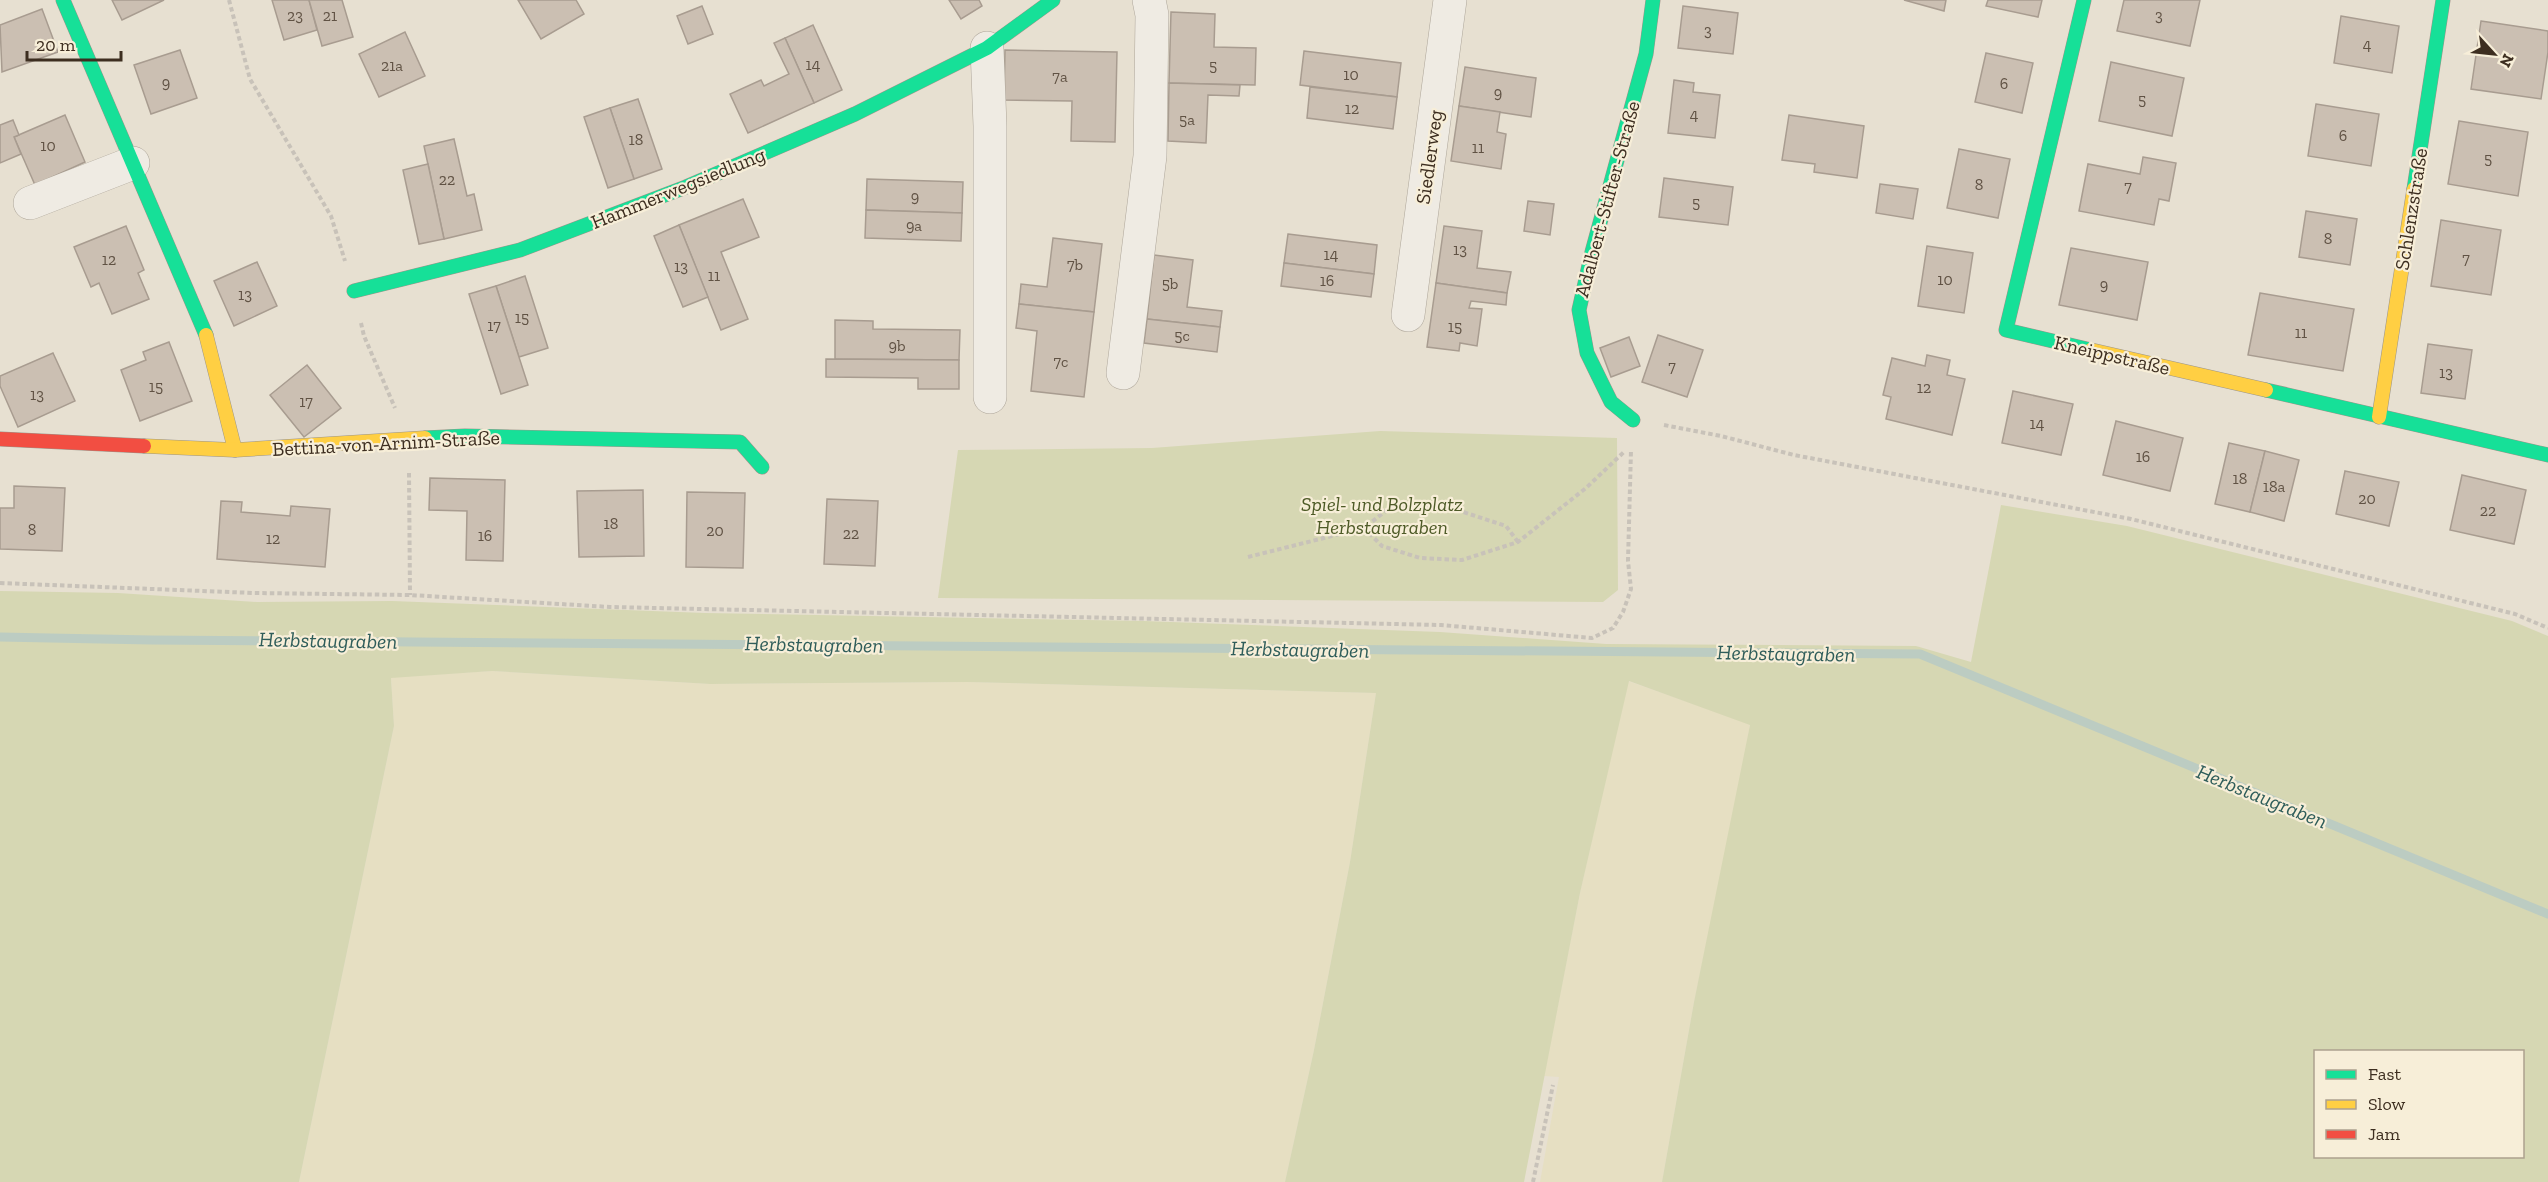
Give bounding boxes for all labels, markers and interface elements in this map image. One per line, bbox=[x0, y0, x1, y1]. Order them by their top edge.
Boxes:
house number: 23 bbox=[287, 6, 303, 25]
house number: 21 bbox=[323, 6, 337, 25]
house number: 3 bbox=[2155, 6, 2163, 25]
house number: 3 bbox=[1704, 21, 1712, 40]
scale bar bbox=[27, 24, 122, 62]
north arrow bbox=[2464, 24, 2524, 84]
text: 20 m bbox=[36, 34, 76, 56]
house number: 4 bbox=[2363, 35, 2372, 54]
text: N bbox=[2496, 51, 2518, 70]
house number: 14 bbox=[806, 55, 821, 74]
house number: 21a bbox=[381, 56, 403, 75]
house number: 5 bbox=[1209, 56, 1217, 75]
house number: 10 bbox=[1343, 65, 1359, 84]
house number: 7a bbox=[1052, 67, 1068, 86]
house number: 9 bbox=[162, 73, 170, 92]
house number: 6 bbox=[2000, 74, 2008, 93]
house number: 9 bbox=[1494, 83, 1502, 102]
house number: 5 bbox=[2138, 90, 2146, 109]
street label: Adalbert-Stifter-Straße bbox=[1569, 98, 1645, 300]
house number: 12 bbox=[1345, 99, 1359, 118]
house number: 4 bbox=[1690, 105, 1699, 124]
street label: Siedlerweg bbox=[1410, 108, 1448, 206]
house number: 5a bbox=[1179, 110, 1195, 129]
house number: 6 bbox=[2339, 126, 2347, 145]
house number: 18 bbox=[629, 130, 643, 149]
house number: 10 bbox=[40, 136, 56, 155]
house number: 11 bbox=[1472, 138, 1484, 157]
street label: Hammerwegsiedlung bbox=[587, 142, 769, 234]
street label: Schlenzstraße bbox=[2390, 146, 2432, 272]
house number: 5 bbox=[2484, 149, 2492, 168]
house number: 22 bbox=[439, 170, 455, 189]
house number: 8 bbox=[1975, 175, 1983, 194]
house number: 7 bbox=[2124, 177, 2132, 196]
house number: 9 bbox=[911, 187, 919, 206]
house number: 5 bbox=[1692, 193, 1700, 212]
house number: 9a bbox=[906, 216, 922, 235]
house number: 8 bbox=[2324, 229, 2332, 248]
house number: 13 bbox=[1453, 240, 1467, 259]
house number: 14 bbox=[1324, 245, 1339, 264]
house number: 7 bbox=[2462, 249, 2470, 268]
house number: 12 bbox=[102, 250, 116, 269]
house number: 7b bbox=[1067, 255, 1083, 274]
house number: 13 bbox=[674, 257, 688, 276]
house number: 11 bbox=[708, 266, 720, 285]
house number: 10 bbox=[1937, 270, 1953, 289]
house number: 16 bbox=[1320, 271, 1334, 290]
house number: 5b bbox=[1162, 274, 1178, 293]
house number: 9 bbox=[2100, 275, 2108, 294]
house number: 13 bbox=[238, 285, 252, 304]
house number: 15 bbox=[515, 308, 529, 327]
house number: 17 bbox=[487, 316, 501, 335]
house number: 15 bbox=[1448, 317, 1462, 336]
house number: 11 bbox=[2295, 323, 2307, 342]
house number: 5c bbox=[1174, 326, 1190, 345]
street label: Kneippstraße bbox=[2052, 330, 2172, 380]
house number: 9b bbox=[888, 336, 906, 355]
house number: 7c bbox=[1054, 352, 1068, 371]
house number: 7 bbox=[1668, 357, 1676, 376]
house number: 13 bbox=[2439, 363, 2453, 382]
house number: 15 bbox=[149, 377, 163, 396]
house number: 12 bbox=[1917, 378, 1931, 397]
house number: 13 bbox=[30, 385, 44, 404]
house number: 17 bbox=[299, 392, 313, 411]
house number: 14 bbox=[2030, 414, 2045, 433]
street label: Bettina-von-Arnim-Straße bbox=[272, 425, 500, 461]
house number: 16 bbox=[2136, 447, 2150, 466]
house number: 18 bbox=[2233, 469, 2247, 488]
house number: 18a bbox=[2263, 477, 2286, 496]
house number: 20 bbox=[2358, 489, 2376, 508]
park label: Spiel- und Bolzplatz Herbstaugraben bbox=[1301, 492, 1463, 539]
house number: 22 bbox=[2480, 501, 2496, 520]
house number: 18 bbox=[604, 514, 618, 533]
house number: 8 bbox=[28, 520, 36, 539]
house number: 20 bbox=[706, 521, 724, 540]
house number: 22 bbox=[843, 524, 859, 543]
house number: 16 bbox=[478, 526, 492, 545]
house number: 12 bbox=[266, 529, 280, 548]
water label: Herbstaugraben bbox=[258, 626, 398, 654]
water label: Herbstaugraben bbox=[744, 630, 884, 658]
water label: Herbstaugraben bbox=[1230, 635, 1370, 663]
water label: Herbstaugraben bbox=[1716, 639, 1856, 667]
water label: Herbstaugraben bbox=[2193, 758, 2331, 834]
legend bbox=[2314, 1050, 2524, 1158]
text: Fast bbox=[2368, 1063, 2401, 1085]
text: Slow bbox=[2368, 1093, 2405, 1115]
text: Jam bbox=[2368, 1123, 2400, 1145]

